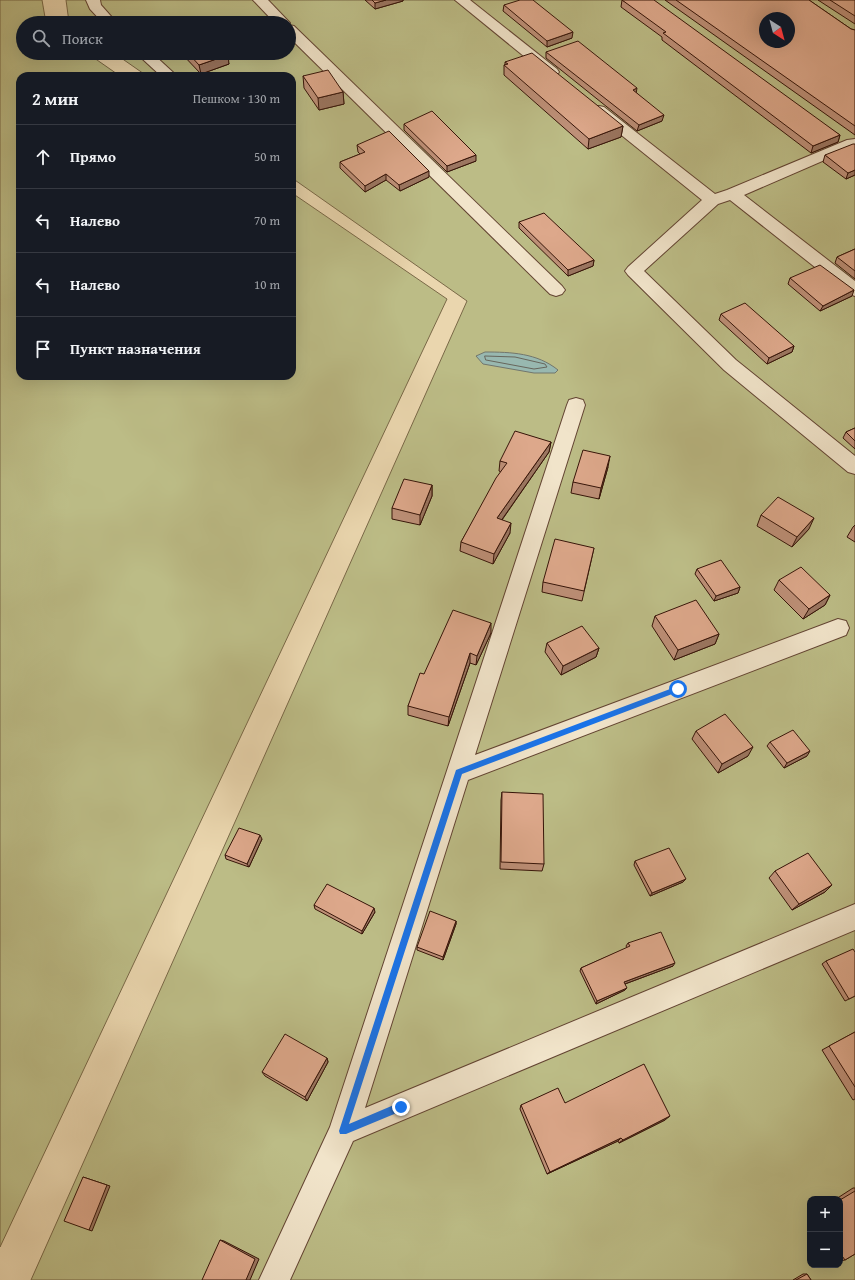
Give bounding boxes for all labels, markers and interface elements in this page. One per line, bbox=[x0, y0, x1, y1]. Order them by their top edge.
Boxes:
north arrow bbox=[759, 12, 795, 48]
search box bbox=[16, 16, 296, 60]
icon: search bbox=[30, 27, 52, 49]
text: Поиск bbox=[62, 28, 103, 49]
text: 2 мин bbox=[32, 86, 78, 111]
text: Пешком · 130 m bbox=[193, 89, 280, 108]
icon: ahead bbox=[32, 146, 54, 168]
text: Прямо bbox=[70, 146, 116, 167]
text: 50 m bbox=[254, 147, 280, 166]
icon: left bbox=[32, 210, 54, 232]
text: Налево bbox=[70, 210, 120, 231]
text: 70 m bbox=[254, 211, 280, 230]
icon: left bbox=[32, 274, 54, 296]
text: Налево bbox=[70, 274, 120, 295]
text: 10 m bbox=[254, 275, 280, 294]
icon: arrive bbox=[32, 338, 54, 360]
text: Пункт назначения bbox=[70, 338, 201, 359]
route start bbox=[669, 680, 687, 698]
route end bbox=[392, 1098, 410, 1116]
map controls bbox=[807, 1196, 843, 1268]
button: + bbox=[807, 1196, 843, 1232]
button: − bbox=[807, 1232, 843, 1268]

